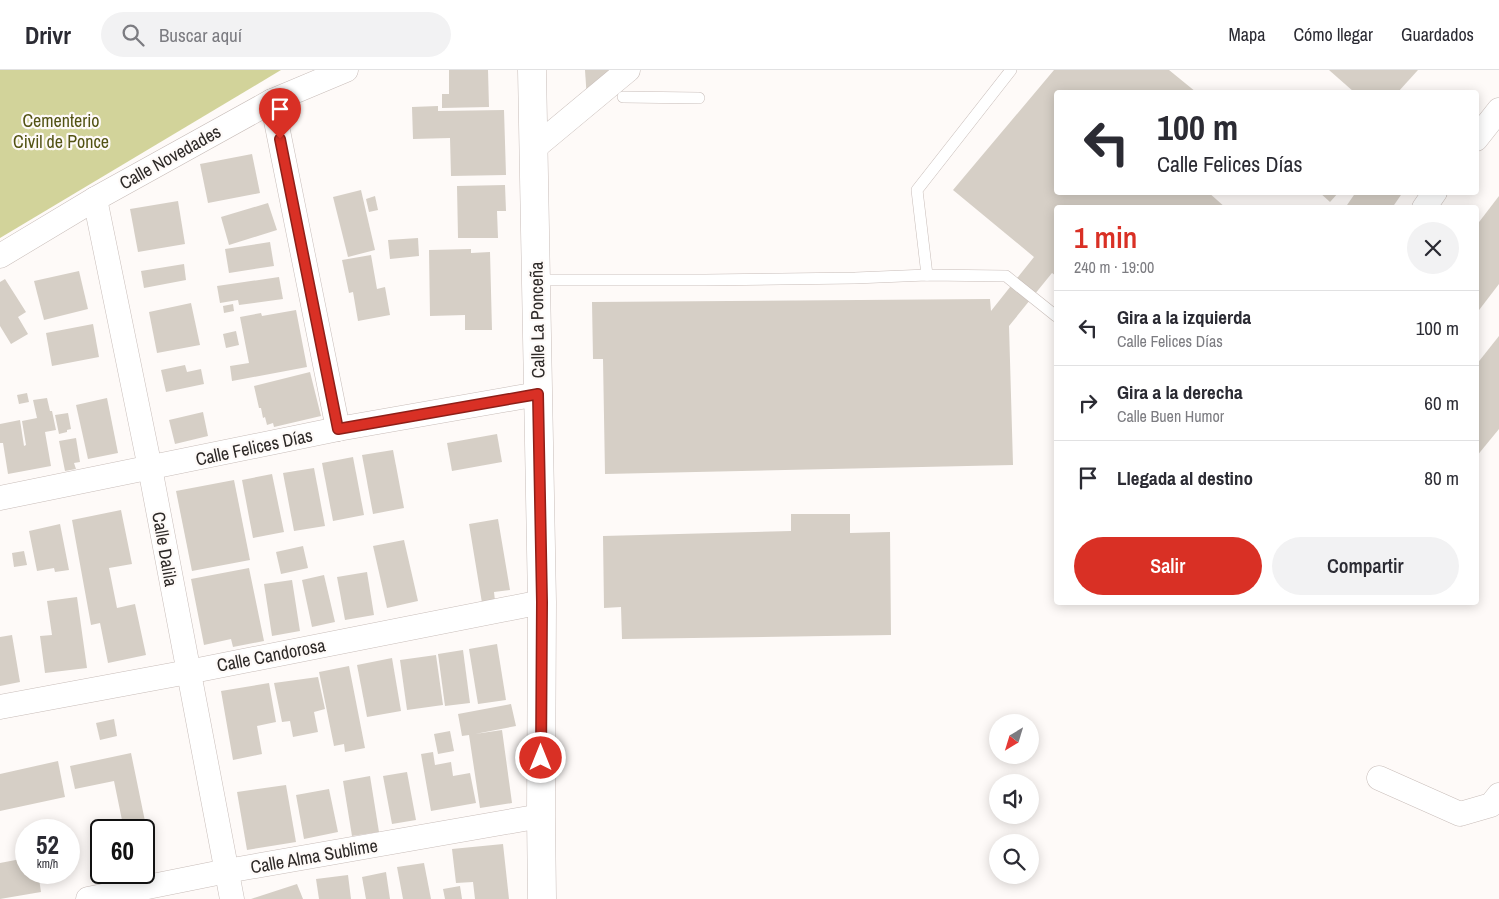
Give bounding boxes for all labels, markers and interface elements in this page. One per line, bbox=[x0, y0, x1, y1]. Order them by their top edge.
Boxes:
search box bbox=[101, 12, 451, 57]
text: Drivr bbox=[25, 19, 71, 51]
icon: search bbox=[119, 21, 147, 49]
text: Buscar aquí bbox=[159, 22, 242, 48]
text: Mapa bbox=[1228, 22, 1265, 47]
text: Cómo llegar bbox=[1293, 22, 1373, 47]
text: Guardados bbox=[1401, 22, 1474, 47]
pin bbox=[259, 88, 301, 139]
icon: arrive bbox=[266, 95, 294, 123]
text: 100 m bbox=[1157, 104, 1238, 151]
park label: Cementerio Civil de Ponce bbox=[13, 108, 109, 154]
icon: left bbox=[1074, 110, 1139, 175]
street label: Calle Novedades bbox=[115, 119, 225, 195]
text: Calle Felices Días bbox=[1157, 149, 1303, 179]
text: 1 min bbox=[1074, 217, 1137, 257]
button: close bbox=[1407, 222, 1459, 274]
text: 240 m · 19:00 bbox=[1074, 256, 1154, 278]
street label: Calle La Ponceña bbox=[523, 262, 551, 378]
text: Gira a la izquierda bbox=[1117, 304, 1251, 330]
icon: left bbox=[1074, 314, 1102, 342]
text: 100 m bbox=[1416, 315, 1459, 341]
text: Calle Felices Días bbox=[1117, 330, 1223, 352]
text: Gira a la derecha bbox=[1117, 379, 1243, 405]
icon: right bbox=[1074, 389, 1102, 417]
text: 60 m bbox=[1424, 390, 1459, 416]
text: Calle Buen Humor bbox=[1117, 405, 1224, 427]
street label: Calle Felices Días bbox=[193, 422, 315, 472]
icon: arrive bbox=[1074, 464, 1102, 492]
text: Llegada al destino bbox=[1117, 465, 1253, 491]
text: 80 m bbox=[1424, 465, 1459, 491]
street label: Calle Dalila bbox=[146, 510, 184, 588]
button: Salir bbox=[1074, 537, 1262, 595]
button: Compartir bbox=[1272, 537, 1459, 595]
street label: Calle Candorosa bbox=[215, 632, 327, 678]
north arrow bbox=[989, 714, 1039, 764]
map controls bbox=[989, 714, 1039, 884]
position arrow bbox=[514, 731, 566, 783]
button: sound bbox=[989, 774, 1039, 824]
speed limit sign: 60 bbox=[90, 819, 155, 884]
text: 52 bbox=[36, 828, 59, 862]
street label: Calle Alma Sublime bbox=[248, 833, 380, 879]
button: search bbox=[989, 834, 1039, 884]
text: km/h bbox=[37, 856, 58, 872]

